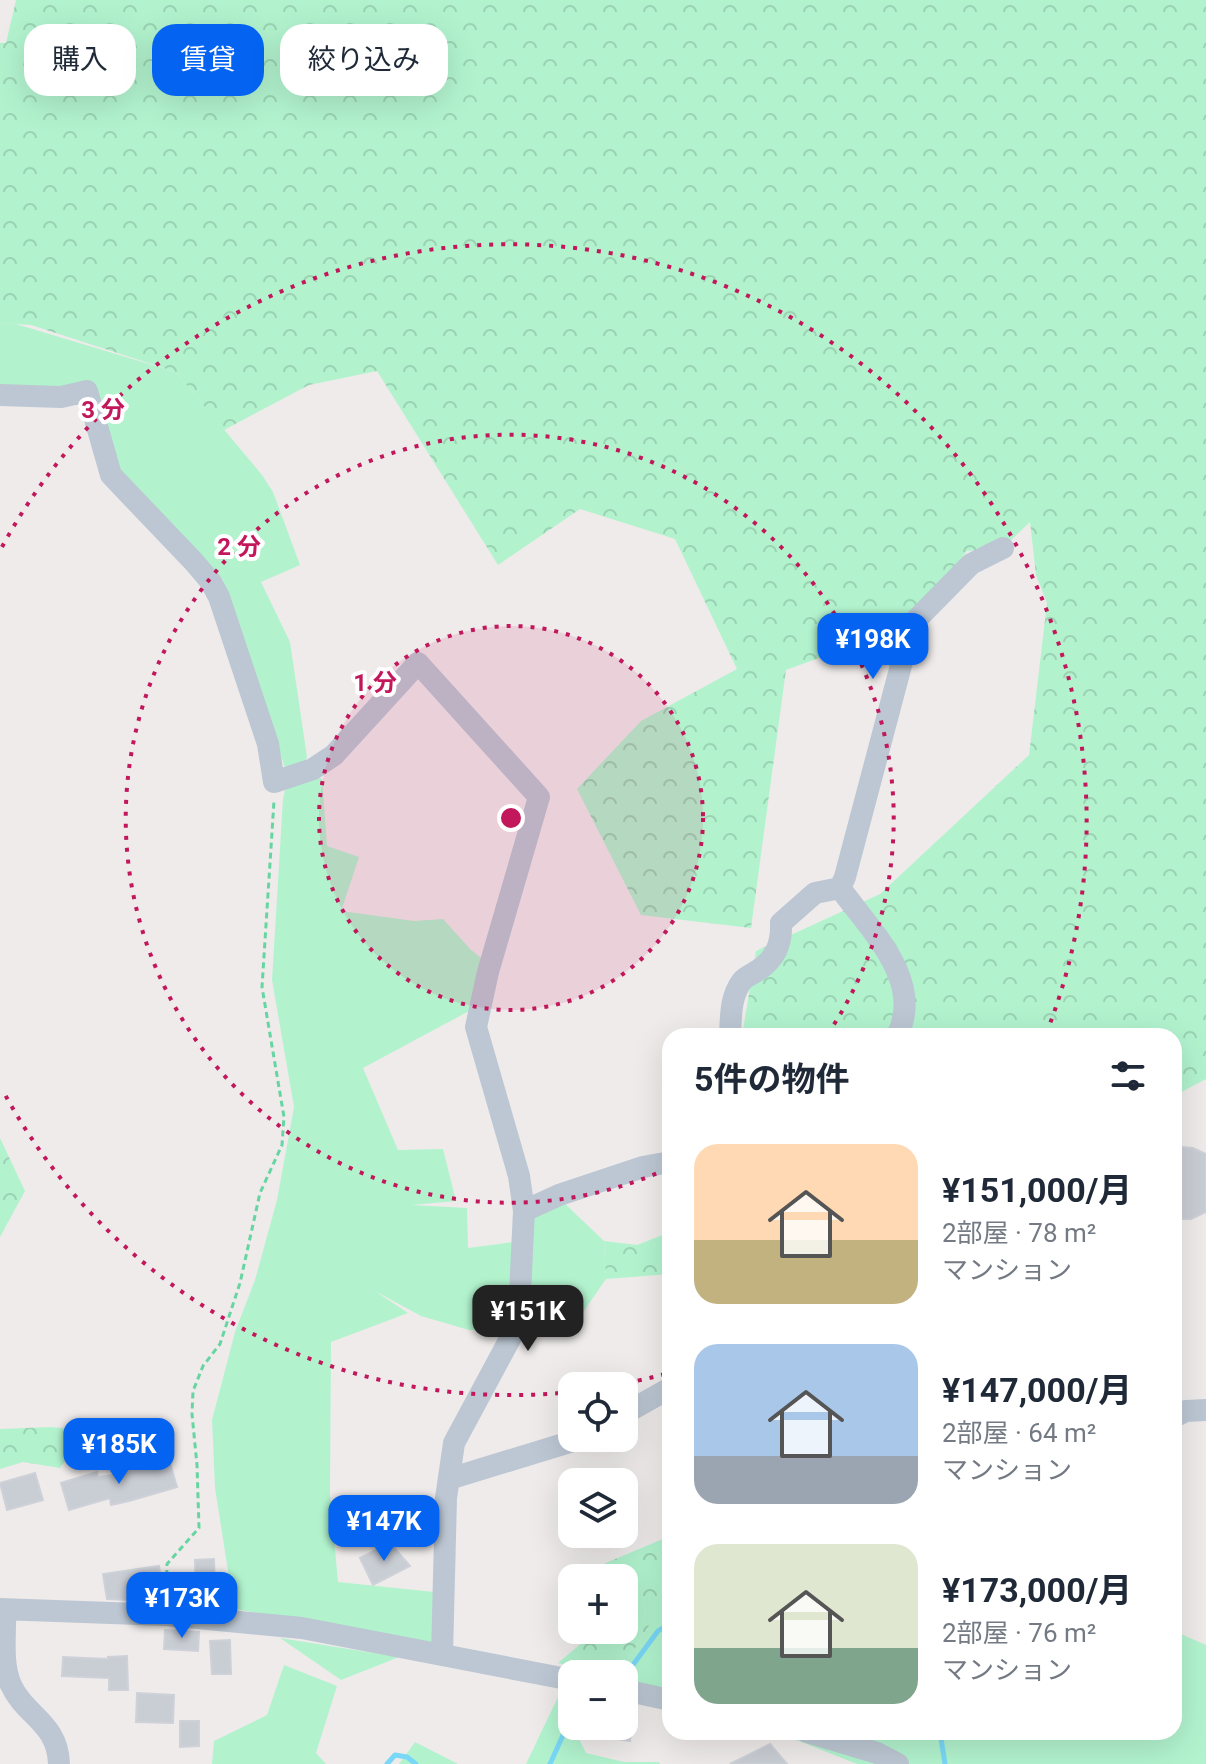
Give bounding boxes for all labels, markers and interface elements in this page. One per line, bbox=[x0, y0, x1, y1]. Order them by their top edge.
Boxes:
chip: 購入 bbox=[24, 24, 136, 96]
chip: 賃貸 bbox=[152, 24, 264, 96]
chip: 絞り込み bbox=[280, 24, 448, 96]
text: 3 分 bbox=[81, 396, 125, 424]
text: 2 分 bbox=[217, 533, 261, 561]
pin: ¥198K bbox=[817, 613, 929, 681]
text: ¥198K bbox=[835, 624, 911, 654]
text: 1 分 bbox=[353, 669, 397, 697]
centre of rings bbox=[497, 804, 525, 832]
icon: filters bbox=[1106, 1054, 1150, 1098]
text: 5件の物件 bbox=[694, 1059, 850, 1099]
text: ¥151,000/月 bbox=[942, 1170, 1132, 1210]
icon: home bbox=[758, 1176, 854, 1272]
text: 2部屋 · 78 m² bbox=[942, 1218, 1096, 1248]
text: マンション bbox=[942, 1255, 1072, 1285]
pin: ¥151K bbox=[472, 1285, 584, 1353]
text: ¥151K bbox=[490, 1296, 566, 1326]
text: ¥147,000/月 bbox=[942, 1370, 1132, 1410]
map controls bbox=[558, 1372, 638, 1740]
button: locate bbox=[558, 1372, 638, 1452]
icon: home bbox=[758, 1376, 854, 1472]
pin: ¥185K bbox=[63, 1418, 175, 1486]
text: 2部屋 · 64 m² bbox=[942, 1418, 1096, 1448]
text: ¥185K bbox=[81, 1429, 157, 1459]
text: マンション bbox=[942, 1455, 1072, 1485]
button: layers bbox=[558, 1468, 638, 1548]
pin: ¥147K bbox=[328, 1495, 440, 1563]
text: ¥147K bbox=[346, 1506, 422, 1536]
button: + bbox=[558, 1564, 638, 1644]
text: ¥173,000/月 bbox=[942, 1570, 1132, 1610]
pin: ¥173K bbox=[126, 1572, 238, 1640]
icon: home bbox=[758, 1576, 854, 1672]
text: ¥173K bbox=[144, 1583, 220, 1613]
text: 2部屋 · 76 m² bbox=[942, 1618, 1096, 1648]
text: マンション bbox=[942, 1655, 1072, 1685]
button: − bbox=[558, 1660, 638, 1740]

